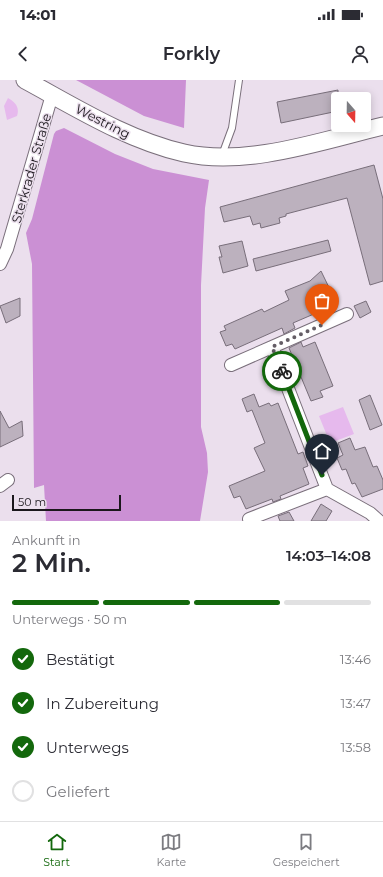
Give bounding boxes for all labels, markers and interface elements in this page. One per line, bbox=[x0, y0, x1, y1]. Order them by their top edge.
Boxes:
text: 14:01 bbox=[20, 5, 56, 24]
icon: back bbox=[12, 43, 34, 65]
text: Forkly bbox=[163, 43, 220, 65]
icon: person bbox=[349, 43, 371, 65]
north arrow bbox=[331, 92, 371, 132]
map controls bbox=[331, 92, 371, 132]
street label: Westring bbox=[73, 100, 133, 142]
street label: Sterkrader Straße bbox=[8, 111, 54, 225]
pin bbox=[305, 284, 339, 325]
icon: bag bbox=[311, 290, 333, 312]
courier bbox=[262, 351, 302, 391]
icon: bike bbox=[271, 360, 293, 382]
pin bbox=[305, 434, 339, 475]
icon: home bbox=[311, 440, 333, 462]
scale bar bbox=[12, 493, 121, 512]
text: 50 m bbox=[18, 495, 46, 509]
text: Ankunft in bbox=[12, 532, 81, 548]
text: 14:03–14:08 bbox=[286, 546, 371, 565]
text: 2 Min. bbox=[12, 547, 91, 579]
text: Unterwegs · 50 m bbox=[12, 611, 127, 627]
icon: check bbox=[12, 648, 34, 670]
text: Bestätigt bbox=[46, 650, 115, 669]
text: 13:46 bbox=[340, 651, 371, 667]
icon: check bbox=[12, 692, 34, 714]
text: In Zubereitung bbox=[46, 694, 159, 713]
text: 13:47 bbox=[341, 695, 371, 711]
icon: check bbox=[12, 736, 34, 758]
text: Unterwegs bbox=[46, 738, 129, 757]
text: 13:58 bbox=[341, 739, 371, 755]
text: Geliefert bbox=[46, 782, 110, 801]
tab: Start bbox=[43, 831, 70, 869]
tab: Karte bbox=[157, 831, 186, 869]
tab: Gespeichert bbox=[273, 831, 340, 869]

